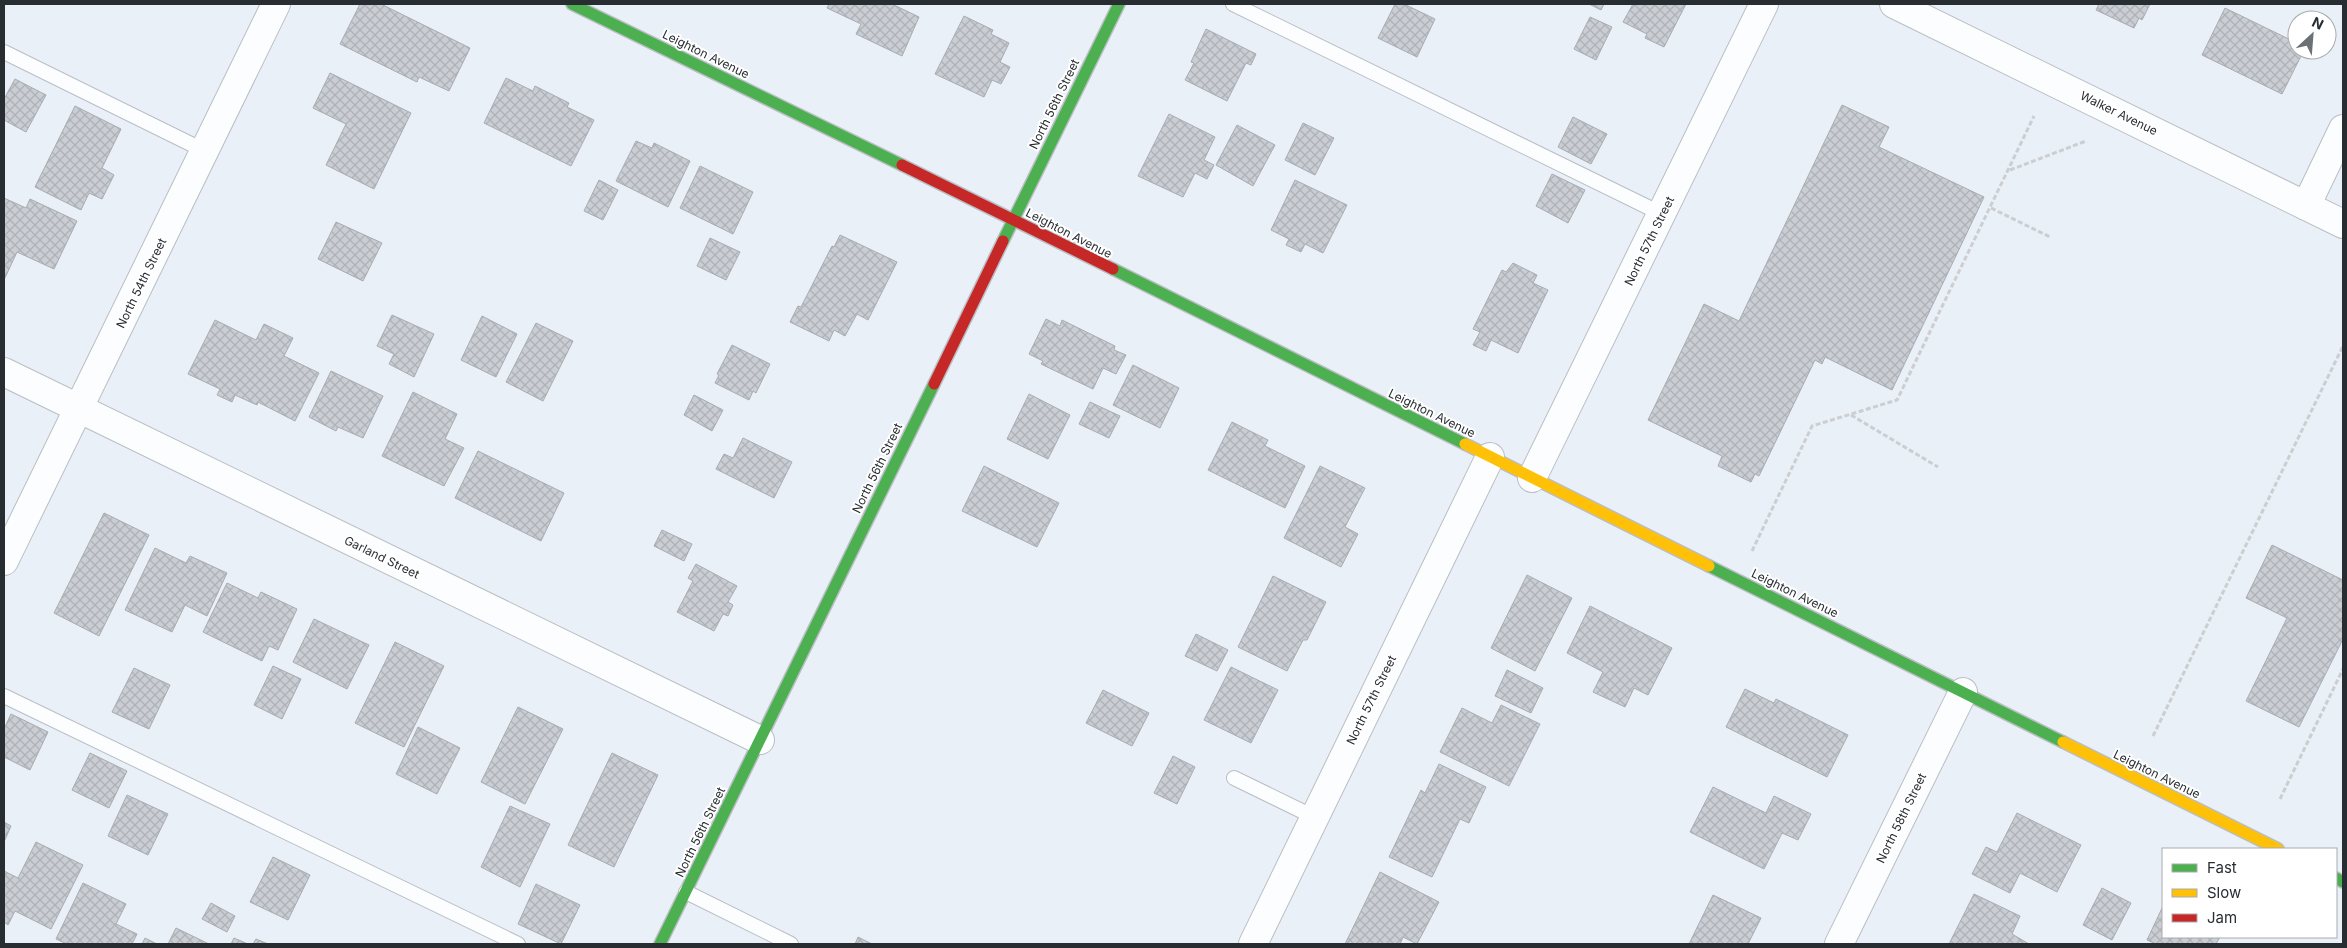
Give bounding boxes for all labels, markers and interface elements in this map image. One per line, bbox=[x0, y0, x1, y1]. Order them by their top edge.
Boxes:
north arrow bbox=[2287, 10, 2337, 60]
text: N bbox=[2309, 13, 2326, 33]
street label: Leighton Avenue bbox=[660, 26, 752, 82]
street label: North 56th Street bbox=[1026, 56, 1082, 151]
street label: Walker Avenue bbox=[2078, 88, 2160, 138]
street label: North 57th Street bbox=[1621, 194, 1677, 288]
street label: Leighton Avenue bbox=[1023, 205, 1115, 261]
street label: North 54th Street bbox=[113, 235, 169, 331]
street label: Leighton Avenue bbox=[1386, 385, 1478, 441]
street label: North 56th Street bbox=[849, 420, 905, 515]
street label: Garland Street bbox=[342, 532, 422, 582]
street label: Leighton Avenue bbox=[1749, 565, 1841, 621]
street label: North 57th Street bbox=[1343, 653, 1399, 747]
street label: Leighton Avenue bbox=[2111, 746, 2203, 802]
street label: North 58th Street bbox=[1873, 770, 1929, 865]
street label: North 56th Street bbox=[672, 784, 728, 879]
legend bbox=[2162, 848, 2337, 938]
text: Fast bbox=[2207, 858, 2237, 877]
text: Slow bbox=[2207, 883, 2241, 902]
text: Jam bbox=[2207, 908, 2237, 927]

